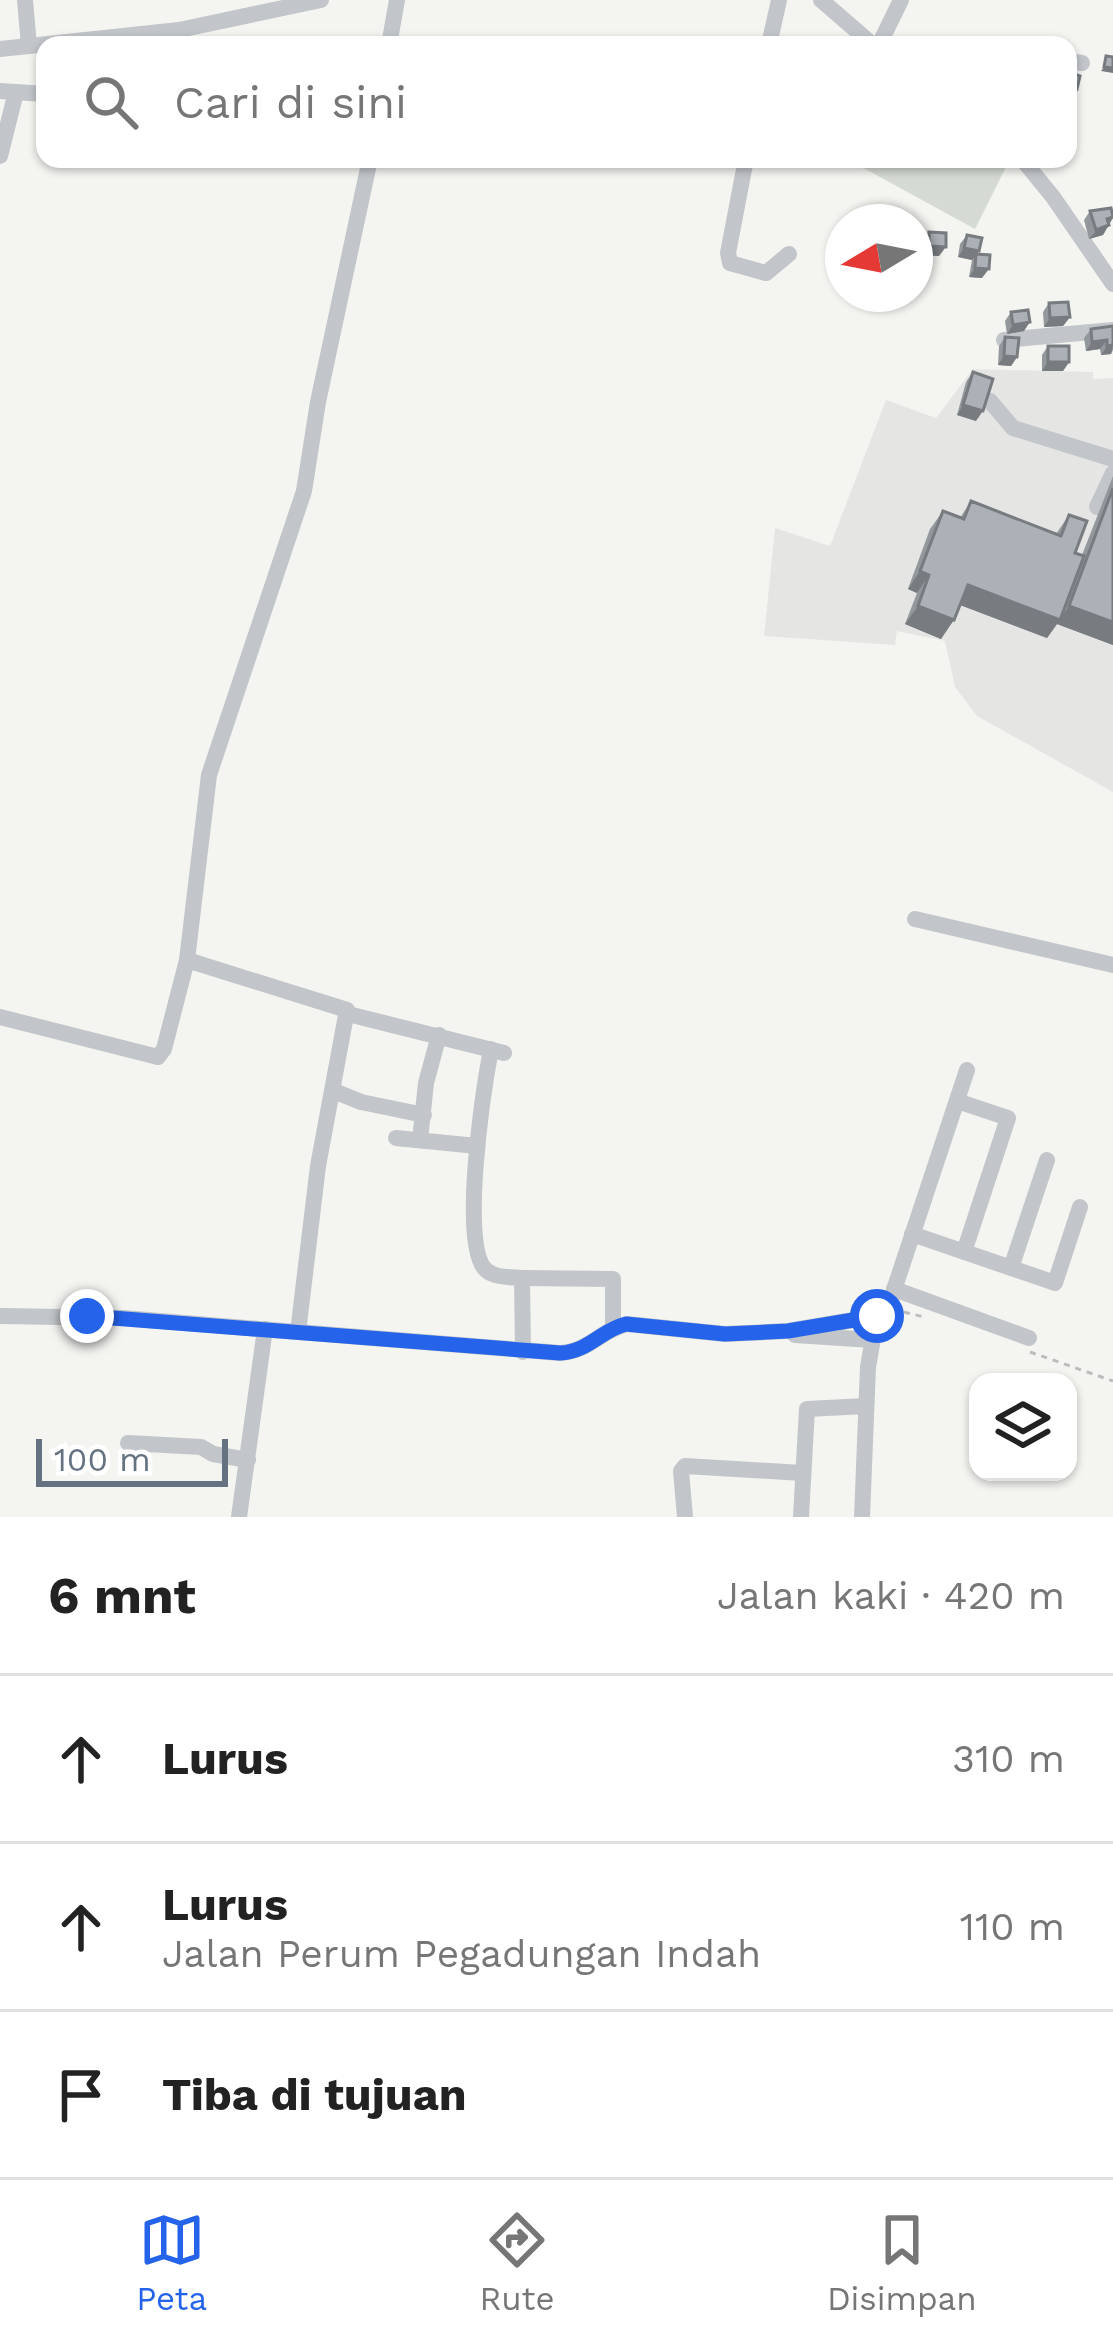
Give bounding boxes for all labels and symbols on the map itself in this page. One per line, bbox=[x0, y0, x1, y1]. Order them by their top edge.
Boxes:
north arrow bbox=[825, 204, 933, 312]
route end bbox=[60, 1289, 114, 1343]
route start bbox=[850, 1289, 904, 1343]
scale bar bbox=[36, 1433, 228, 1486]

